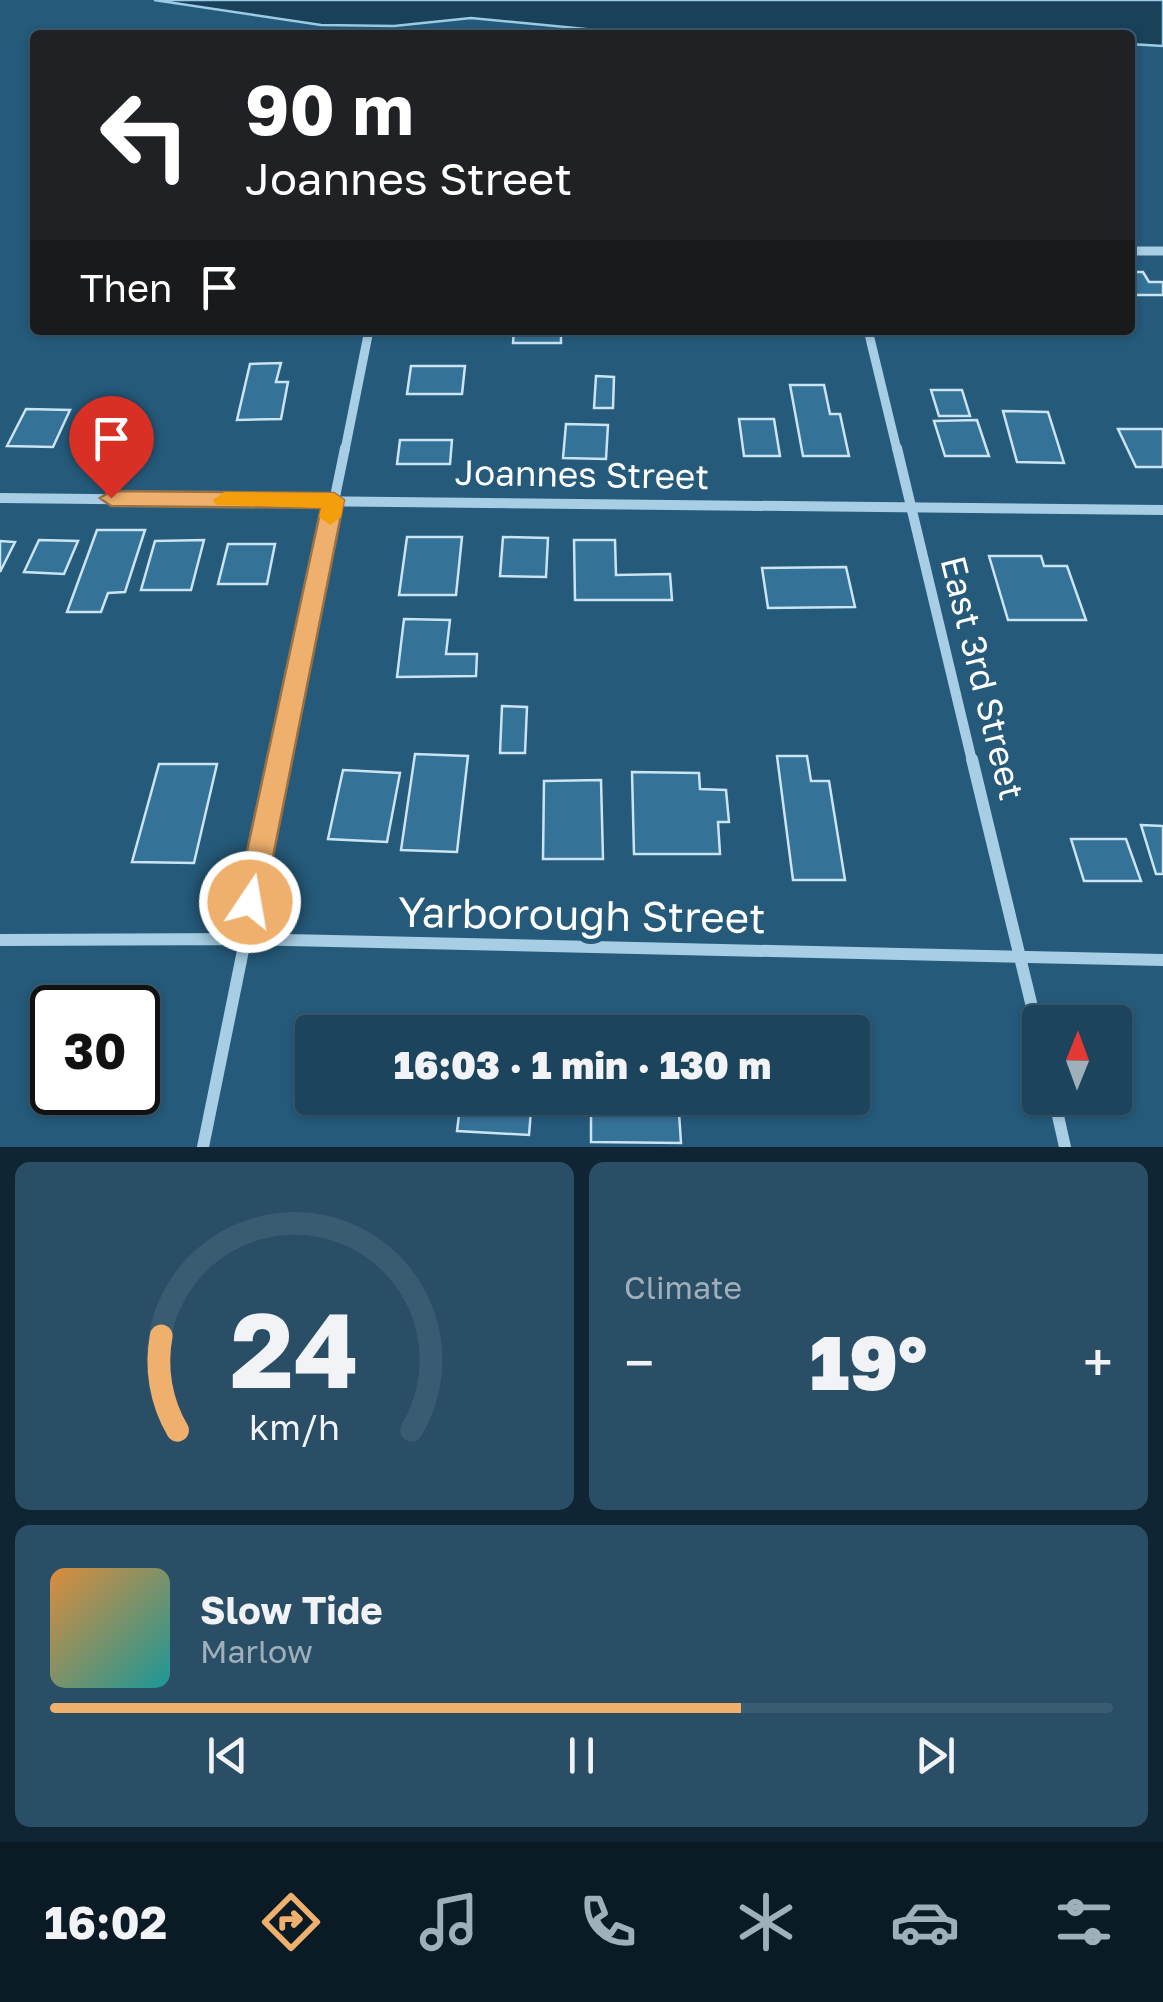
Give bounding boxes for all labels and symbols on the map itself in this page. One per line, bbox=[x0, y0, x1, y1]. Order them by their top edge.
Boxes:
pin bbox=[69, 396, 154, 499]
street label: Joannes Street bbox=[454, 451, 710, 497]
street label: East 3rd Street bbox=[932, 552, 1034, 804]
position arrow bbox=[198, 850, 302, 954]
street label: Yarborough Street bbox=[398, 886, 766, 942]
speed limit sign: 30 bbox=[30, 985, 160, 1115]
north arrow bbox=[1022, 1005, 1132, 1115]

